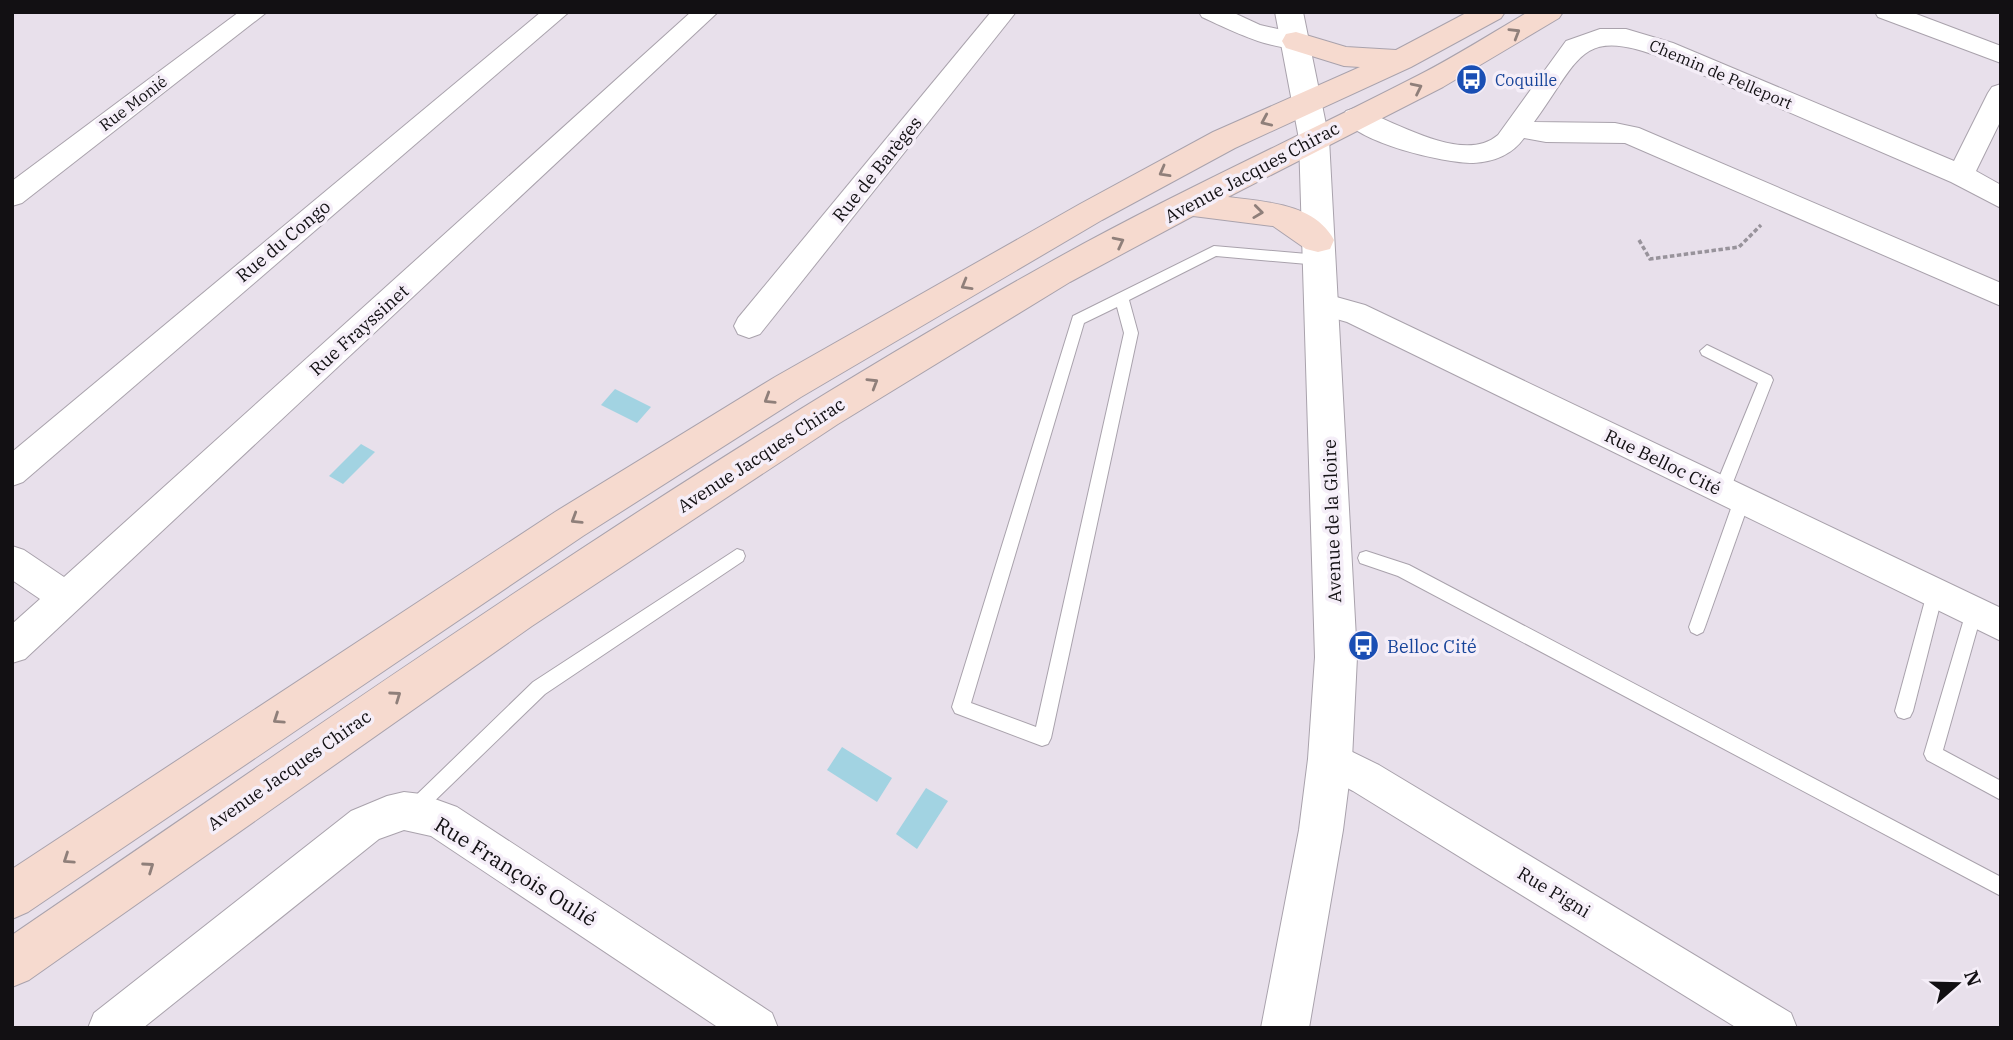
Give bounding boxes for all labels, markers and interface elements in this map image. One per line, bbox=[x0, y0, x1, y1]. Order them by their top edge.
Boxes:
one-way arrow bbox=[1507, 28, 1520, 41]
street label: Chemin de Pelleport bbox=[1646, 35, 1796, 113]
bus stop icon: Coquille bbox=[1455, 63, 1489, 97]
place label: Coquille bbox=[1495, 70, 1557, 90]
street label: Rue Monié bbox=[95, 71, 171, 135]
one-way arrow bbox=[1410, 82, 1422, 96]
street label: Rue de Barèges bbox=[827, 111, 927, 227]
one-way arrow bbox=[1260, 113, 1273, 127]
street label: Avenue Jacques Chirac bbox=[1161, 116, 1343, 228]
one-way arrow bbox=[1159, 164, 1171, 177]
street label: Rue du Congo bbox=[231, 195, 335, 287]
one-way arrow bbox=[1252, 204, 1264, 219]
one-way arrow bbox=[1112, 236, 1124, 250]
one-way arrow bbox=[961, 276, 974, 289]
street label: Rue Frayssinet bbox=[305, 279, 413, 381]
one-way arrow bbox=[865, 379, 878, 392]
one-way arrow bbox=[764, 391, 777, 404]
street label: Avenue Jacques Chirac bbox=[673, 392, 849, 518]
street label: Rue Belloc Cité bbox=[1601, 424, 1725, 500]
street label: Avenue de la Gloire bbox=[1318, 439, 1346, 603]
one-way arrow bbox=[571, 511, 584, 524]
bus stop icon: Belloc Cité bbox=[1347, 629, 1381, 663]
place label: Belloc Cité bbox=[1387, 635, 1477, 658]
one-way arrow bbox=[388, 692, 401, 704]
street label: Avenue Jacques Chirac bbox=[203, 705, 375, 835]
one-way arrow bbox=[272, 711, 285, 724]
street label: Rue François Oulié bbox=[430, 810, 602, 932]
one-way arrow bbox=[63, 851, 76, 863]
street label: Rue Pigni bbox=[1513, 861, 1595, 923]
one-way arrow bbox=[141, 862, 154, 875]
north arrow bbox=[1922, 949, 1992, 1019]
text: N bbox=[1959, 967, 1987, 989]

